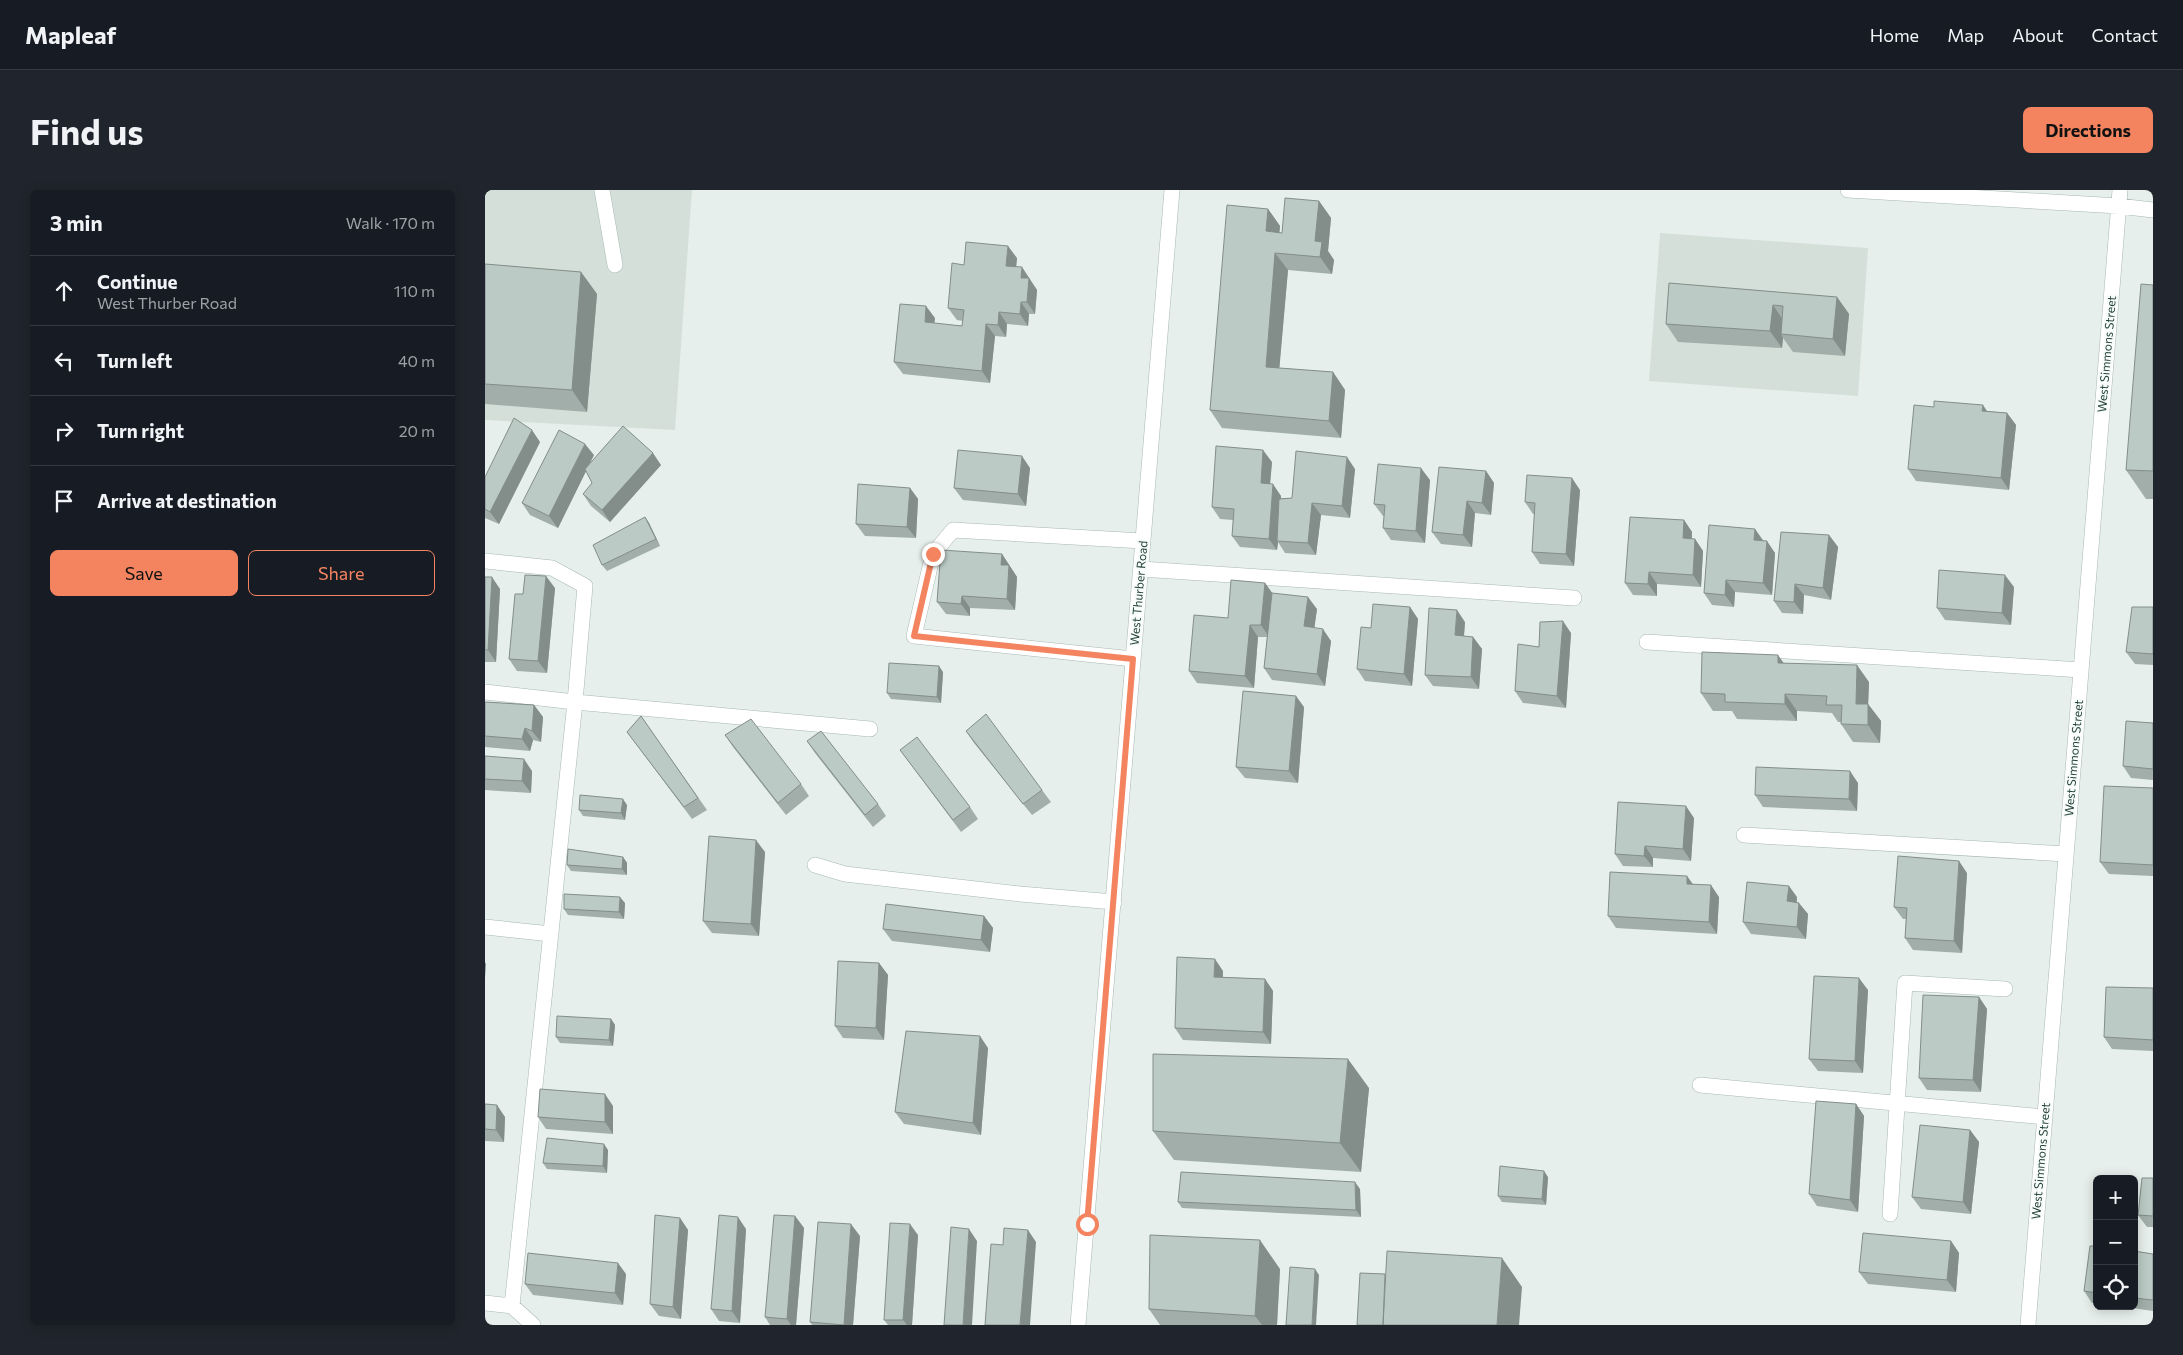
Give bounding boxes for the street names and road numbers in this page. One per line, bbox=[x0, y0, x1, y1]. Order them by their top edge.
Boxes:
street label: West Simmons Street bbox=[2094, 295, 2118, 413]
street label: West Thurber Road bbox=[1126, 540, 1150, 646]
street label: West Simmons Street bbox=[2061, 699, 2085, 817]
street label: West Simmons Street bbox=[2028, 1102, 2052, 1220]

